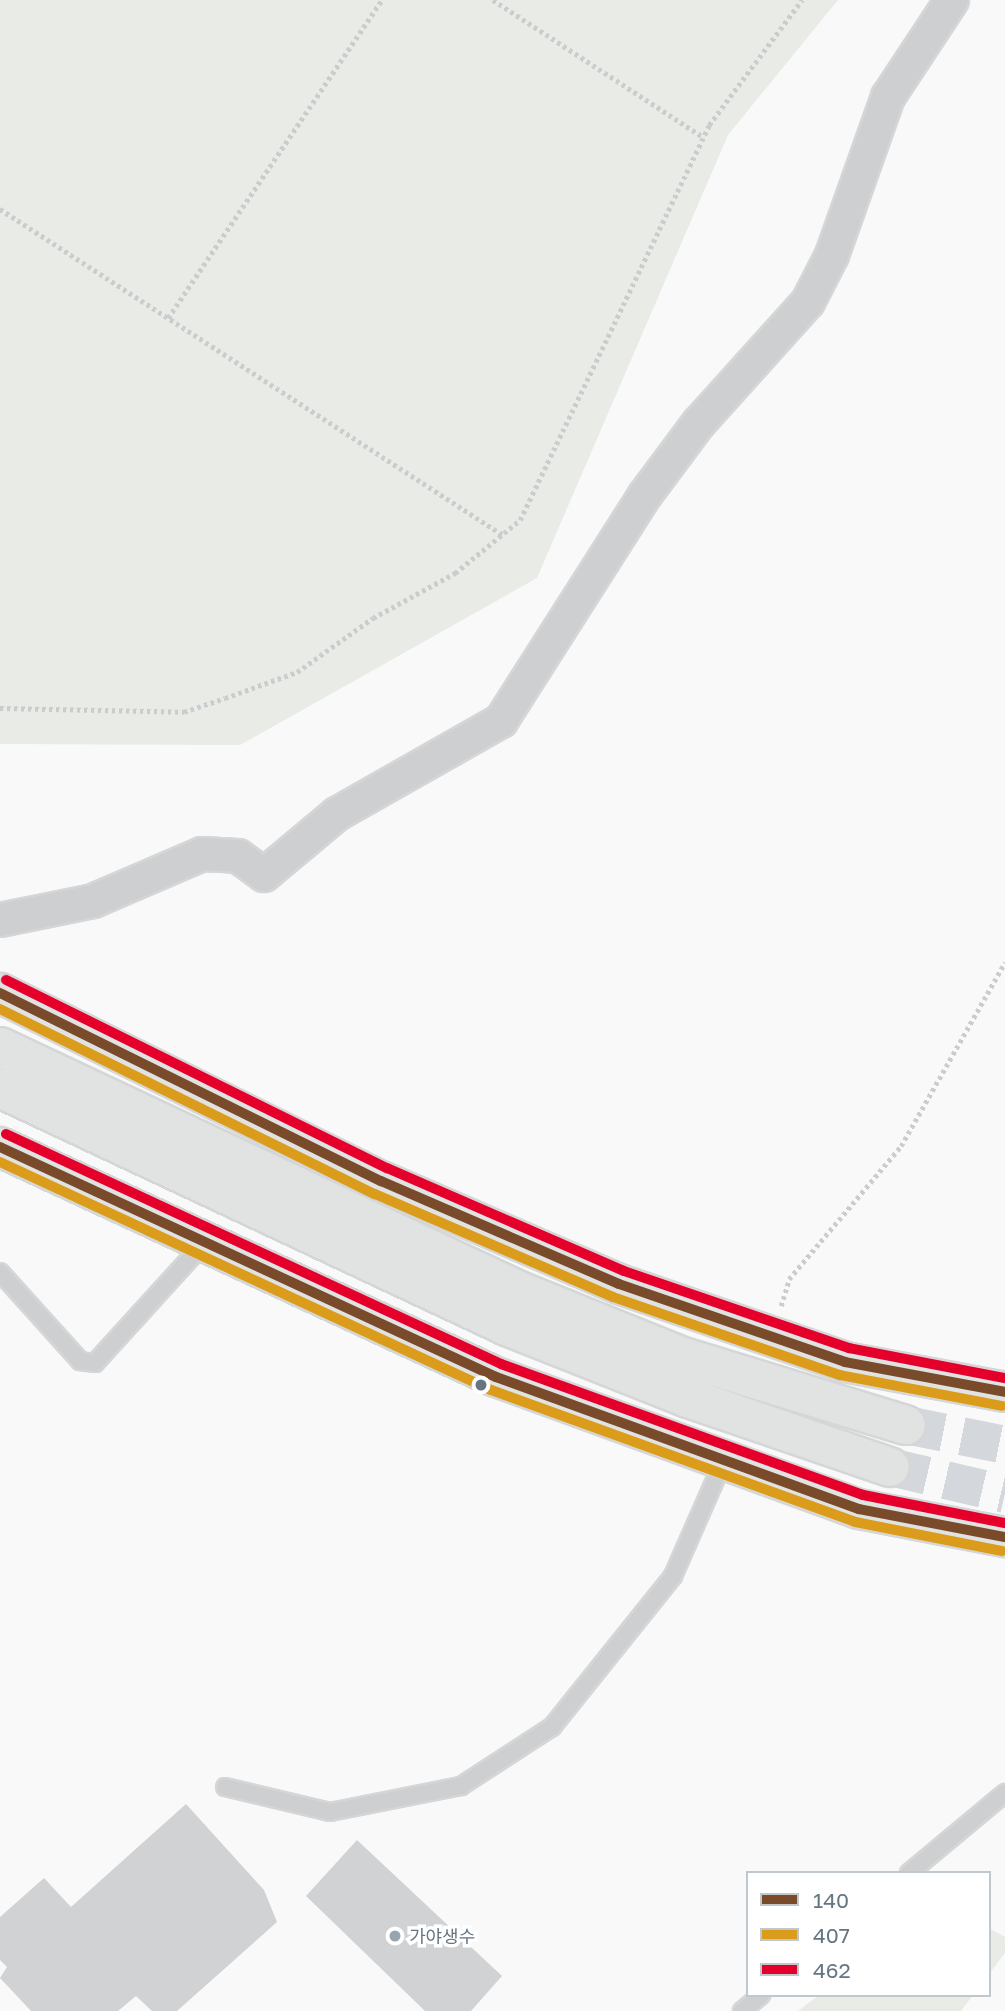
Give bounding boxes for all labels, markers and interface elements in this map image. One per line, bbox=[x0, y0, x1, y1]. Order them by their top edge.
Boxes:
unlabelled marker bbox=[474, 1378, 488, 1392]
legend bbox=[746, 1871, 991, 1997]
text: 140 bbox=[813, 1887, 849, 1913]
text: 407 bbox=[813, 1922, 850, 1948]
place label: 가야생수 bbox=[409, 1925, 475, 1947]
marker: 가야생수 bbox=[387, 1928, 403, 1944]
text: 462 bbox=[813, 1957, 851, 1983]

